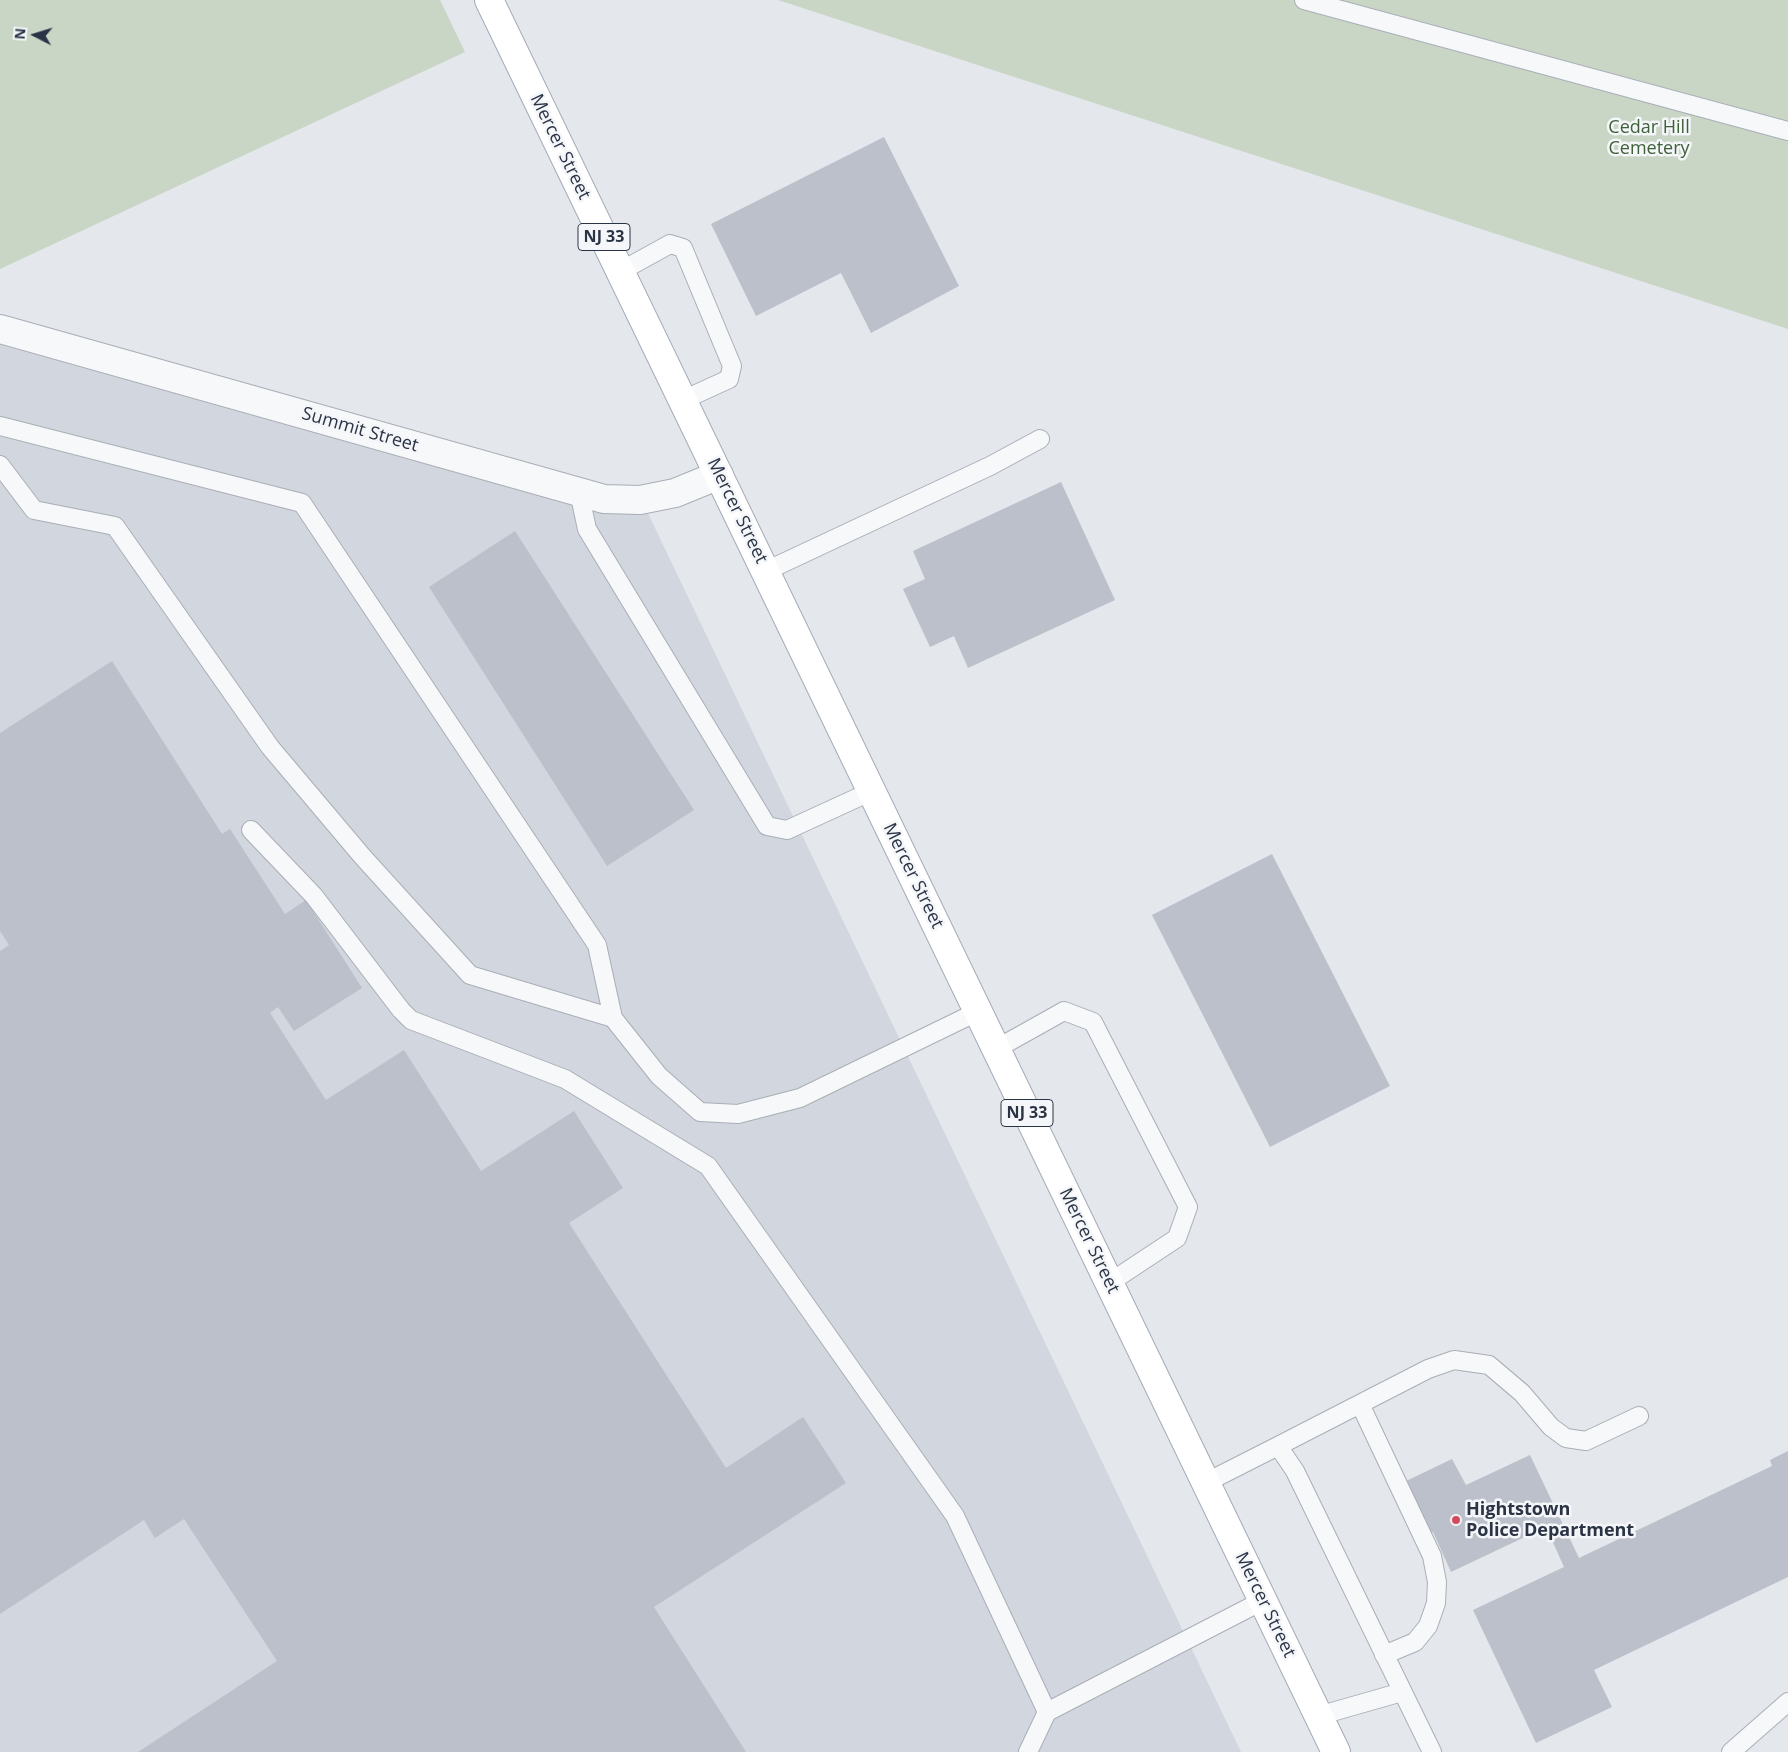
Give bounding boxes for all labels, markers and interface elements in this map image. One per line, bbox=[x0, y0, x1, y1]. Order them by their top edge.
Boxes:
north arrow bbox=[10, 10, 60, 60]
text: N bbox=[10, 27, 30, 40]
street label: Mercer Street bbox=[525, 91, 595, 203]
park label: Cedar Hill Cemetery bbox=[1608, 117, 1690, 160]
road number: NJ 33 bbox=[578, 223, 630, 250]
street label: Summit Street bbox=[299, 403, 421, 457]
street label: Mercer Street bbox=[702, 455, 772, 567]
street label: Mercer Street bbox=[878, 820, 948, 932]
road number: NJ 33 bbox=[1001, 1100, 1053, 1126]
street label: Mercer Street bbox=[1054, 1185, 1124, 1297]
place label: Hightstown Police Department bbox=[1466, 1499, 1634, 1542]
marker: Hightstown Police Department bbox=[1450, 1514, 1462, 1526]
street label: Mercer Street bbox=[1230, 1549, 1300, 1661]

